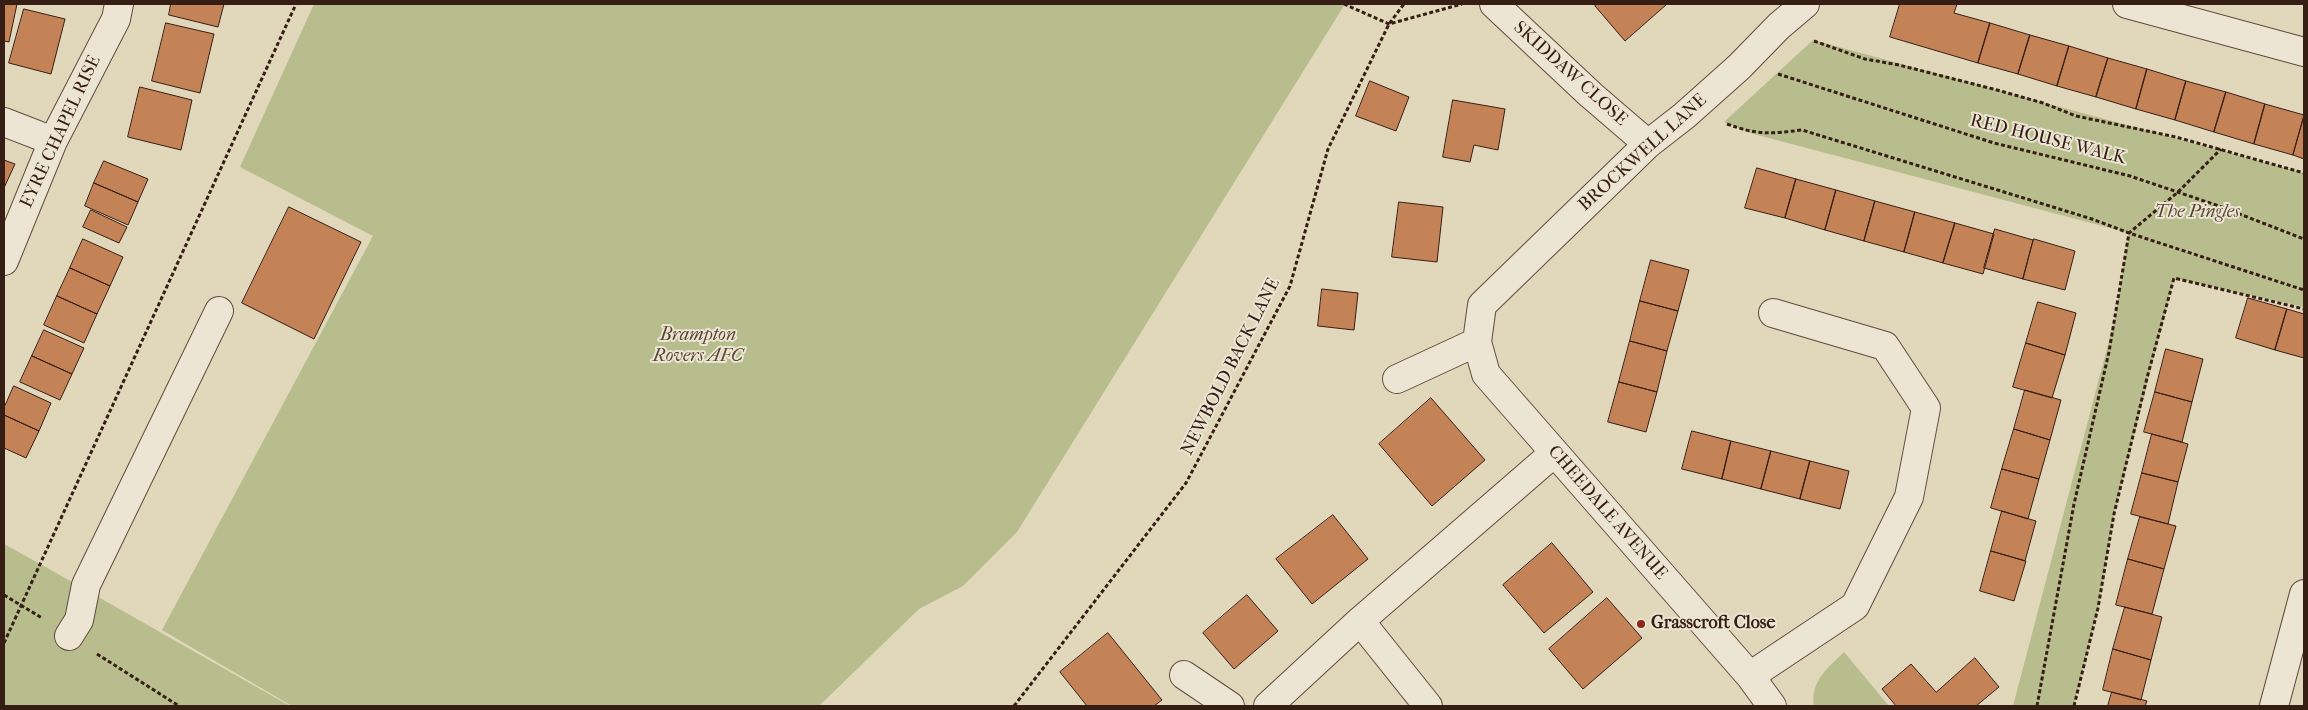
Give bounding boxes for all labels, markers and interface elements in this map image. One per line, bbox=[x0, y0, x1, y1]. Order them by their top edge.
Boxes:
street label: SKIDDAW CLOSE bbox=[1509, 17, 1631, 131]
street label: EYRE CHAPEL RISE bbox=[16, 52, 106, 212]
street label: BROCKWELL LANE bbox=[1575, 90, 1711, 216]
street label: RED HOUSE WALK bbox=[1968, 110, 2128, 170]
park label: The Pingles bbox=[2154, 202, 2240, 224]
street label: NEWBOLD BACK LANE bbox=[1177, 275, 1285, 459]
park label: Brampton Rovers AFC bbox=[653, 325, 743, 368]
street label: CHEEDALE AVENUE bbox=[1543, 441, 1671, 585]
place label: Grasscroft Close bbox=[1651, 613, 1775, 635]
marker: Grasscroft Close bbox=[1635, 618, 1647, 630]

